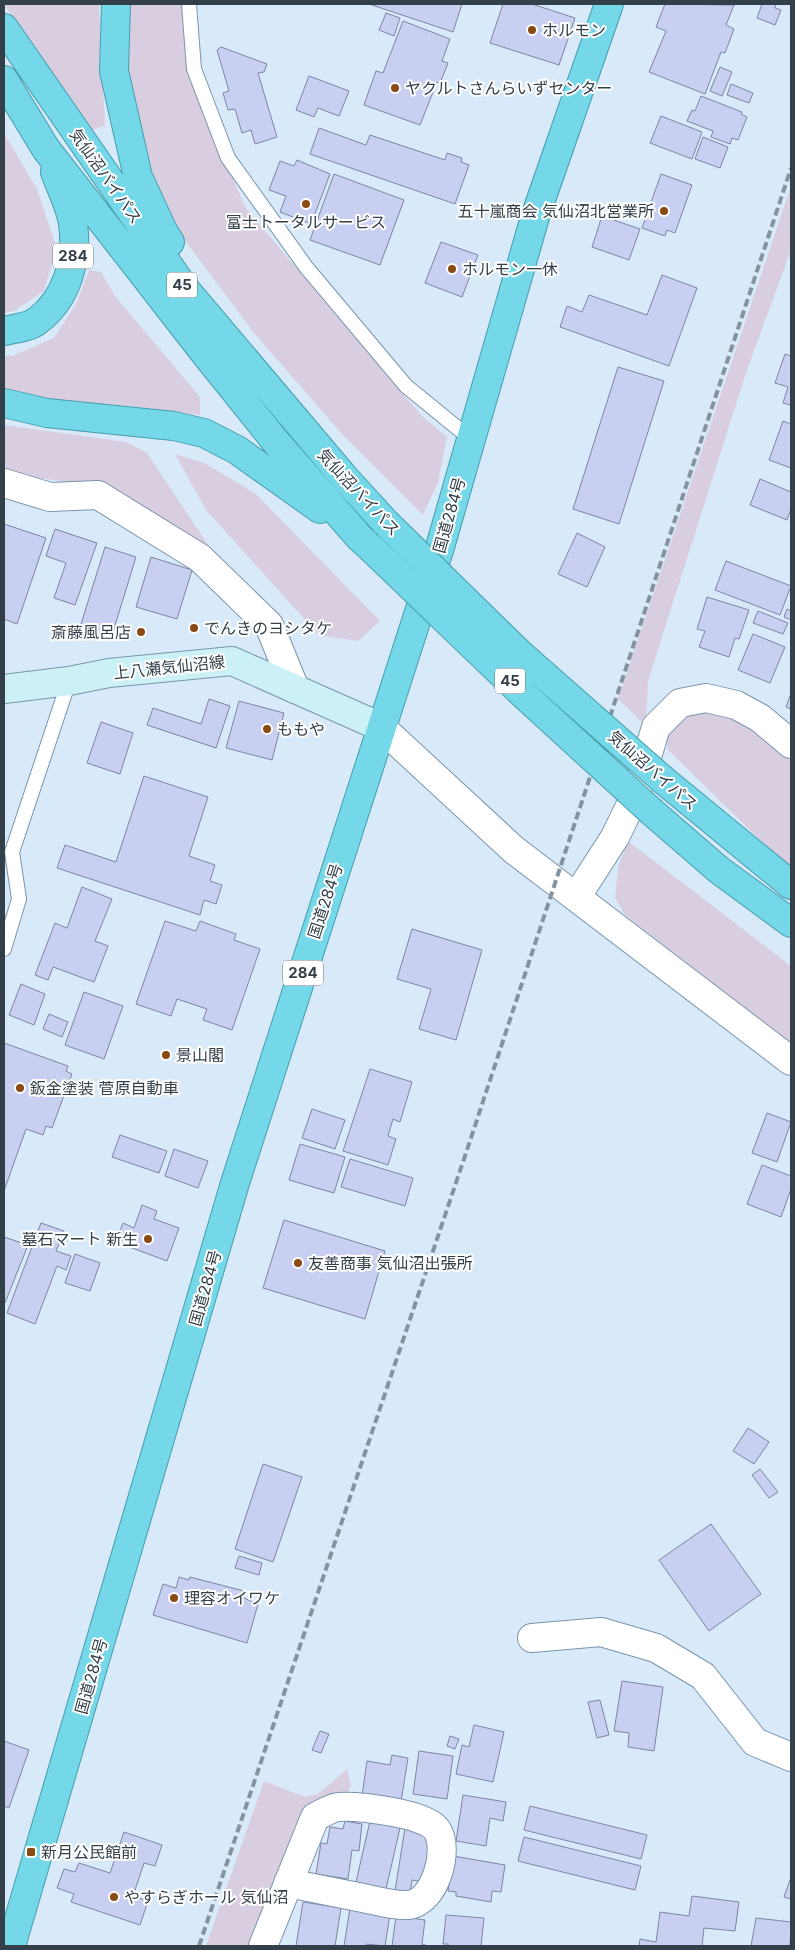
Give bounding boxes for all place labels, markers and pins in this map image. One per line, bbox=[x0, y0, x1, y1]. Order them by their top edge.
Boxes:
place label: ホルモン bbox=[542, 20, 606, 40]
marker: ホルモン bbox=[526, 24, 538, 36]
place label: ヤクルトさんらいずセンター bbox=[405, 78, 613, 98]
marker: ヤクルトさんらいずセンター bbox=[389, 82, 401, 94]
marker: 富士トータルサービス bbox=[300, 198, 312, 210]
place label: 五十嵐商会 気仙沼北営業所 bbox=[457, 201, 654, 221]
marker: 五十嵐商会 気仙沼北営業所 bbox=[658, 205, 670, 217]
place label: 富士トータルサービス bbox=[226, 212, 386, 232]
place label: ホルモン一休 bbox=[462, 259, 558, 279]
marker: ホルモン一休 bbox=[446, 263, 458, 275]
place label: でんきのヨシタケ bbox=[204, 618, 332, 638]
place label: 斎藤風呂店 bbox=[51, 622, 131, 642]
marker: でんきのヨシタケ bbox=[188, 622, 200, 634]
marker: 斎藤風呂店 bbox=[135, 626, 147, 638]
place label: ももや bbox=[277, 719, 325, 739]
marker: ももや bbox=[261, 723, 273, 735]
place label: 景山閣 bbox=[176, 1045, 224, 1065]
marker: 景山閣 bbox=[160, 1049, 172, 1061]
place label: 鈑金塗装 菅原自動車 bbox=[30, 1078, 179, 1098]
marker: 鈑金塗装 菅原自動車 bbox=[14, 1082, 26, 1094]
place label: 墓石マート 新生 bbox=[21, 1229, 138, 1249]
marker: 墓石マート 新生 bbox=[142, 1233, 154, 1245]
place label: 友善商事 気仙沼出張所 bbox=[308, 1253, 473, 1273]
marker: 友善商事 気仙沼出張所 bbox=[292, 1257, 304, 1269]
place label: 理容オイワケ bbox=[184, 1588, 280, 1608]
marker: 理容オイワケ bbox=[168, 1592, 180, 1604]
place label: 新月公民館前 bbox=[41, 1842, 137, 1862]
marker: 新月公民館前 bbox=[25, 1846, 37, 1858]
place label: やすらぎホール 気仙沼 bbox=[124, 1887, 289, 1907]
marker: やすらぎホール 気仙沼 bbox=[108, 1891, 120, 1903]

